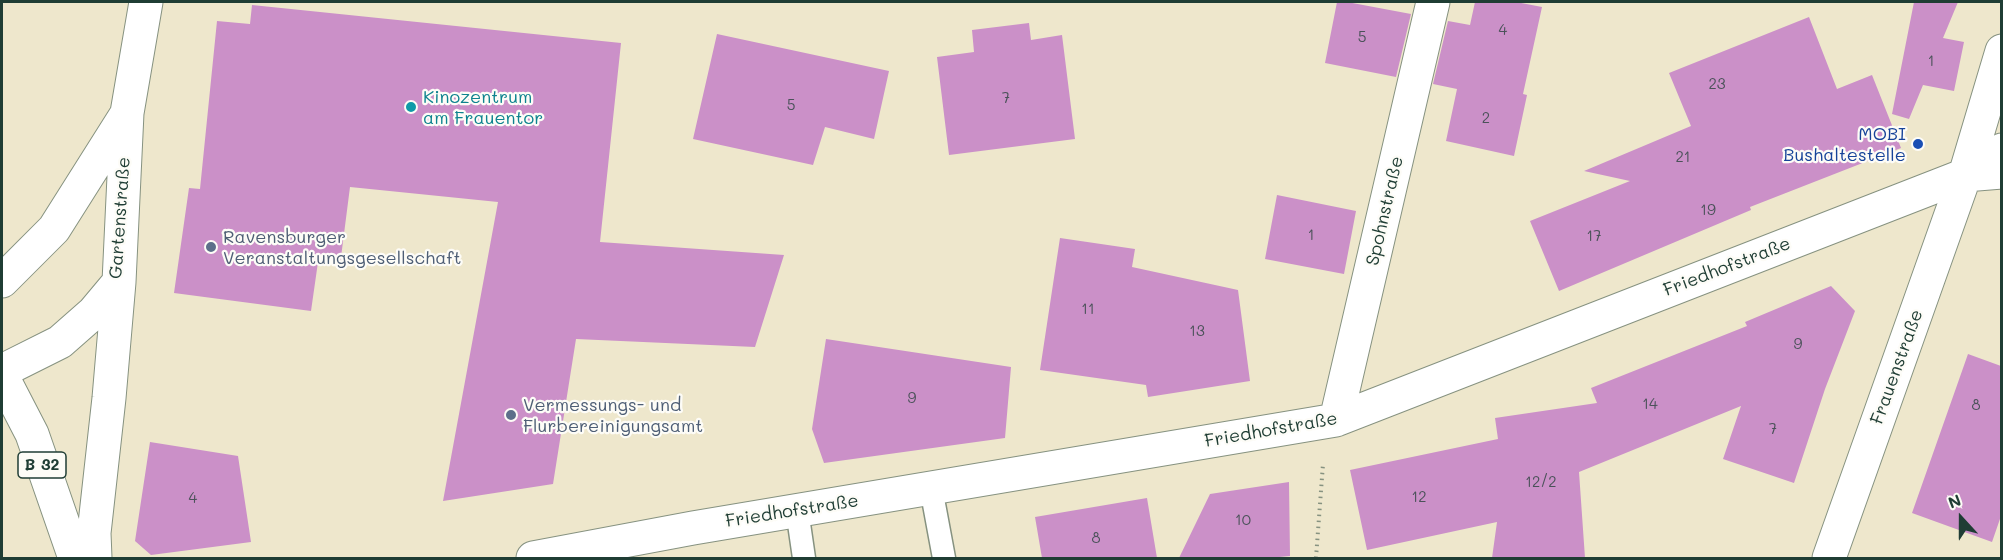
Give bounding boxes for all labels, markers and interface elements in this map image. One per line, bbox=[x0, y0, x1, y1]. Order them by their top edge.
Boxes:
house number: 4 bbox=[1499, 21, 1507, 39]
house number: 5 bbox=[1358, 28, 1366, 46]
house number: 1 bbox=[1928, 52, 1934, 70]
house number: 23 bbox=[1708, 75, 1726, 93]
place label: Kinozentrum am Frauentor bbox=[423, 86, 543, 128]
house number: 7 bbox=[1002, 89, 1010, 107]
house number: 5 bbox=[787, 96, 795, 114]
marker: Kinozentrum am Frauentor bbox=[404, 100, 418, 114]
house number: 2 bbox=[1482, 109, 1490, 127]
place label: MOBI Bushaltestelle bbox=[1783, 123, 1906, 166]
marker: MOBI Bushaltestelle bbox=[1911, 137, 1925, 151]
house number: 21 bbox=[1675, 148, 1691, 166]
street label: Spohnstraße bbox=[1362, 154, 1408, 268]
street label: Gartenstraße bbox=[105, 156, 135, 280]
house number: 19 bbox=[1700, 201, 1716, 219]
place label: Ravensburger Veranstaltungsgesellschaft bbox=[223, 226, 461, 268]
house number: 1 bbox=[1308, 226, 1314, 244]
house number: 17 bbox=[1586, 227, 1602, 245]
street label: Friedhofstraße bbox=[1660, 233, 1794, 301]
marker: Ravensburger Veranstaltungsgesellschaft bbox=[204, 240, 218, 254]
house number: 11 bbox=[1081, 300, 1095, 318]
street label: Frauenstraße bbox=[1866, 307, 1928, 427]
house number: 13 bbox=[1189, 322, 1205, 340]
house number: 9 bbox=[1794, 335, 1802, 353]
house number: 9 bbox=[908, 389, 916, 407]
place label: Vermessungs- und Flurbereinigungsamt bbox=[523, 394, 703, 436]
house number: 14 bbox=[1642, 395, 1658, 413]
house number: 8 bbox=[1971, 396, 1981, 414]
marker: Vermessungs- und Flurbereinigungsamt bbox=[504, 408, 518, 422]
street label: Friedhofstraße bbox=[1203, 408, 1339, 452]
house number: 7 bbox=[1769, 420, 1777, 438]
road number: B 32 bbox=[18, 452, 66, 478]
house number: 12/2 bbox=[1525, 473, 1557, 491]
house number: 12 bbox=[1411, 488, 1427, 506]
north arrow bbox=[1931, 488, 1991, 548]
house number: 4 bbox=[189, 489, 197, 507]
text: N bbox=[1945, 489, 1964, 513]
street label: Friedhofstraße bbox=[724, 490, 860, 532]
house number: 10 bbox=[1235, 511, 1251, 529]
house number: 8 bbox=[1091, 529, 1101, 547]

